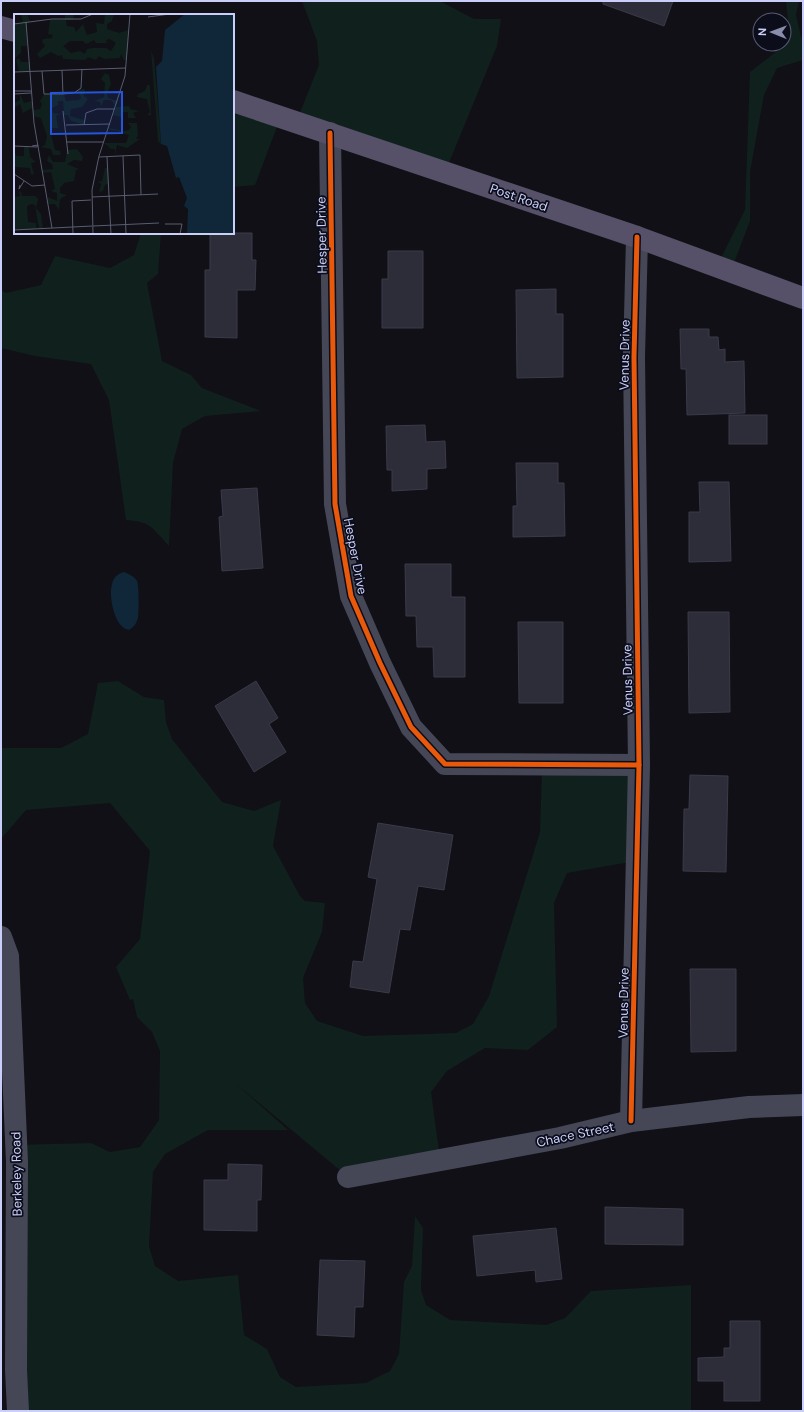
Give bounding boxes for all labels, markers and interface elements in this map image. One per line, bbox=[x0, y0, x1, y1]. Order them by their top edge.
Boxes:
north arrow bbox=[752, 12, 792, 52]
inset map bbox=[14, 14, 234, 234]
text: N bbox=[755, 28, 769, 36]
street label: Post Road bbox=[488, 180, 550, 215]
street label: Hesper Drive bbox=[312, 196, 331, 274]
street label: Venus Drive bbox=[615, 319, 634, 391]
street label: Hesper Drive bbox=[340, 517, 371, 596]
street label: Venus Drive bbox=[618, 644, 637, 716]
street label: Venus Drive bbox=[614, 967, 633, 1039]
street label: Chace Street bbox=[535, 1118, 616, 1151]
street label: Berkeley Road bbox=[7, 1132, 26, 1216]

